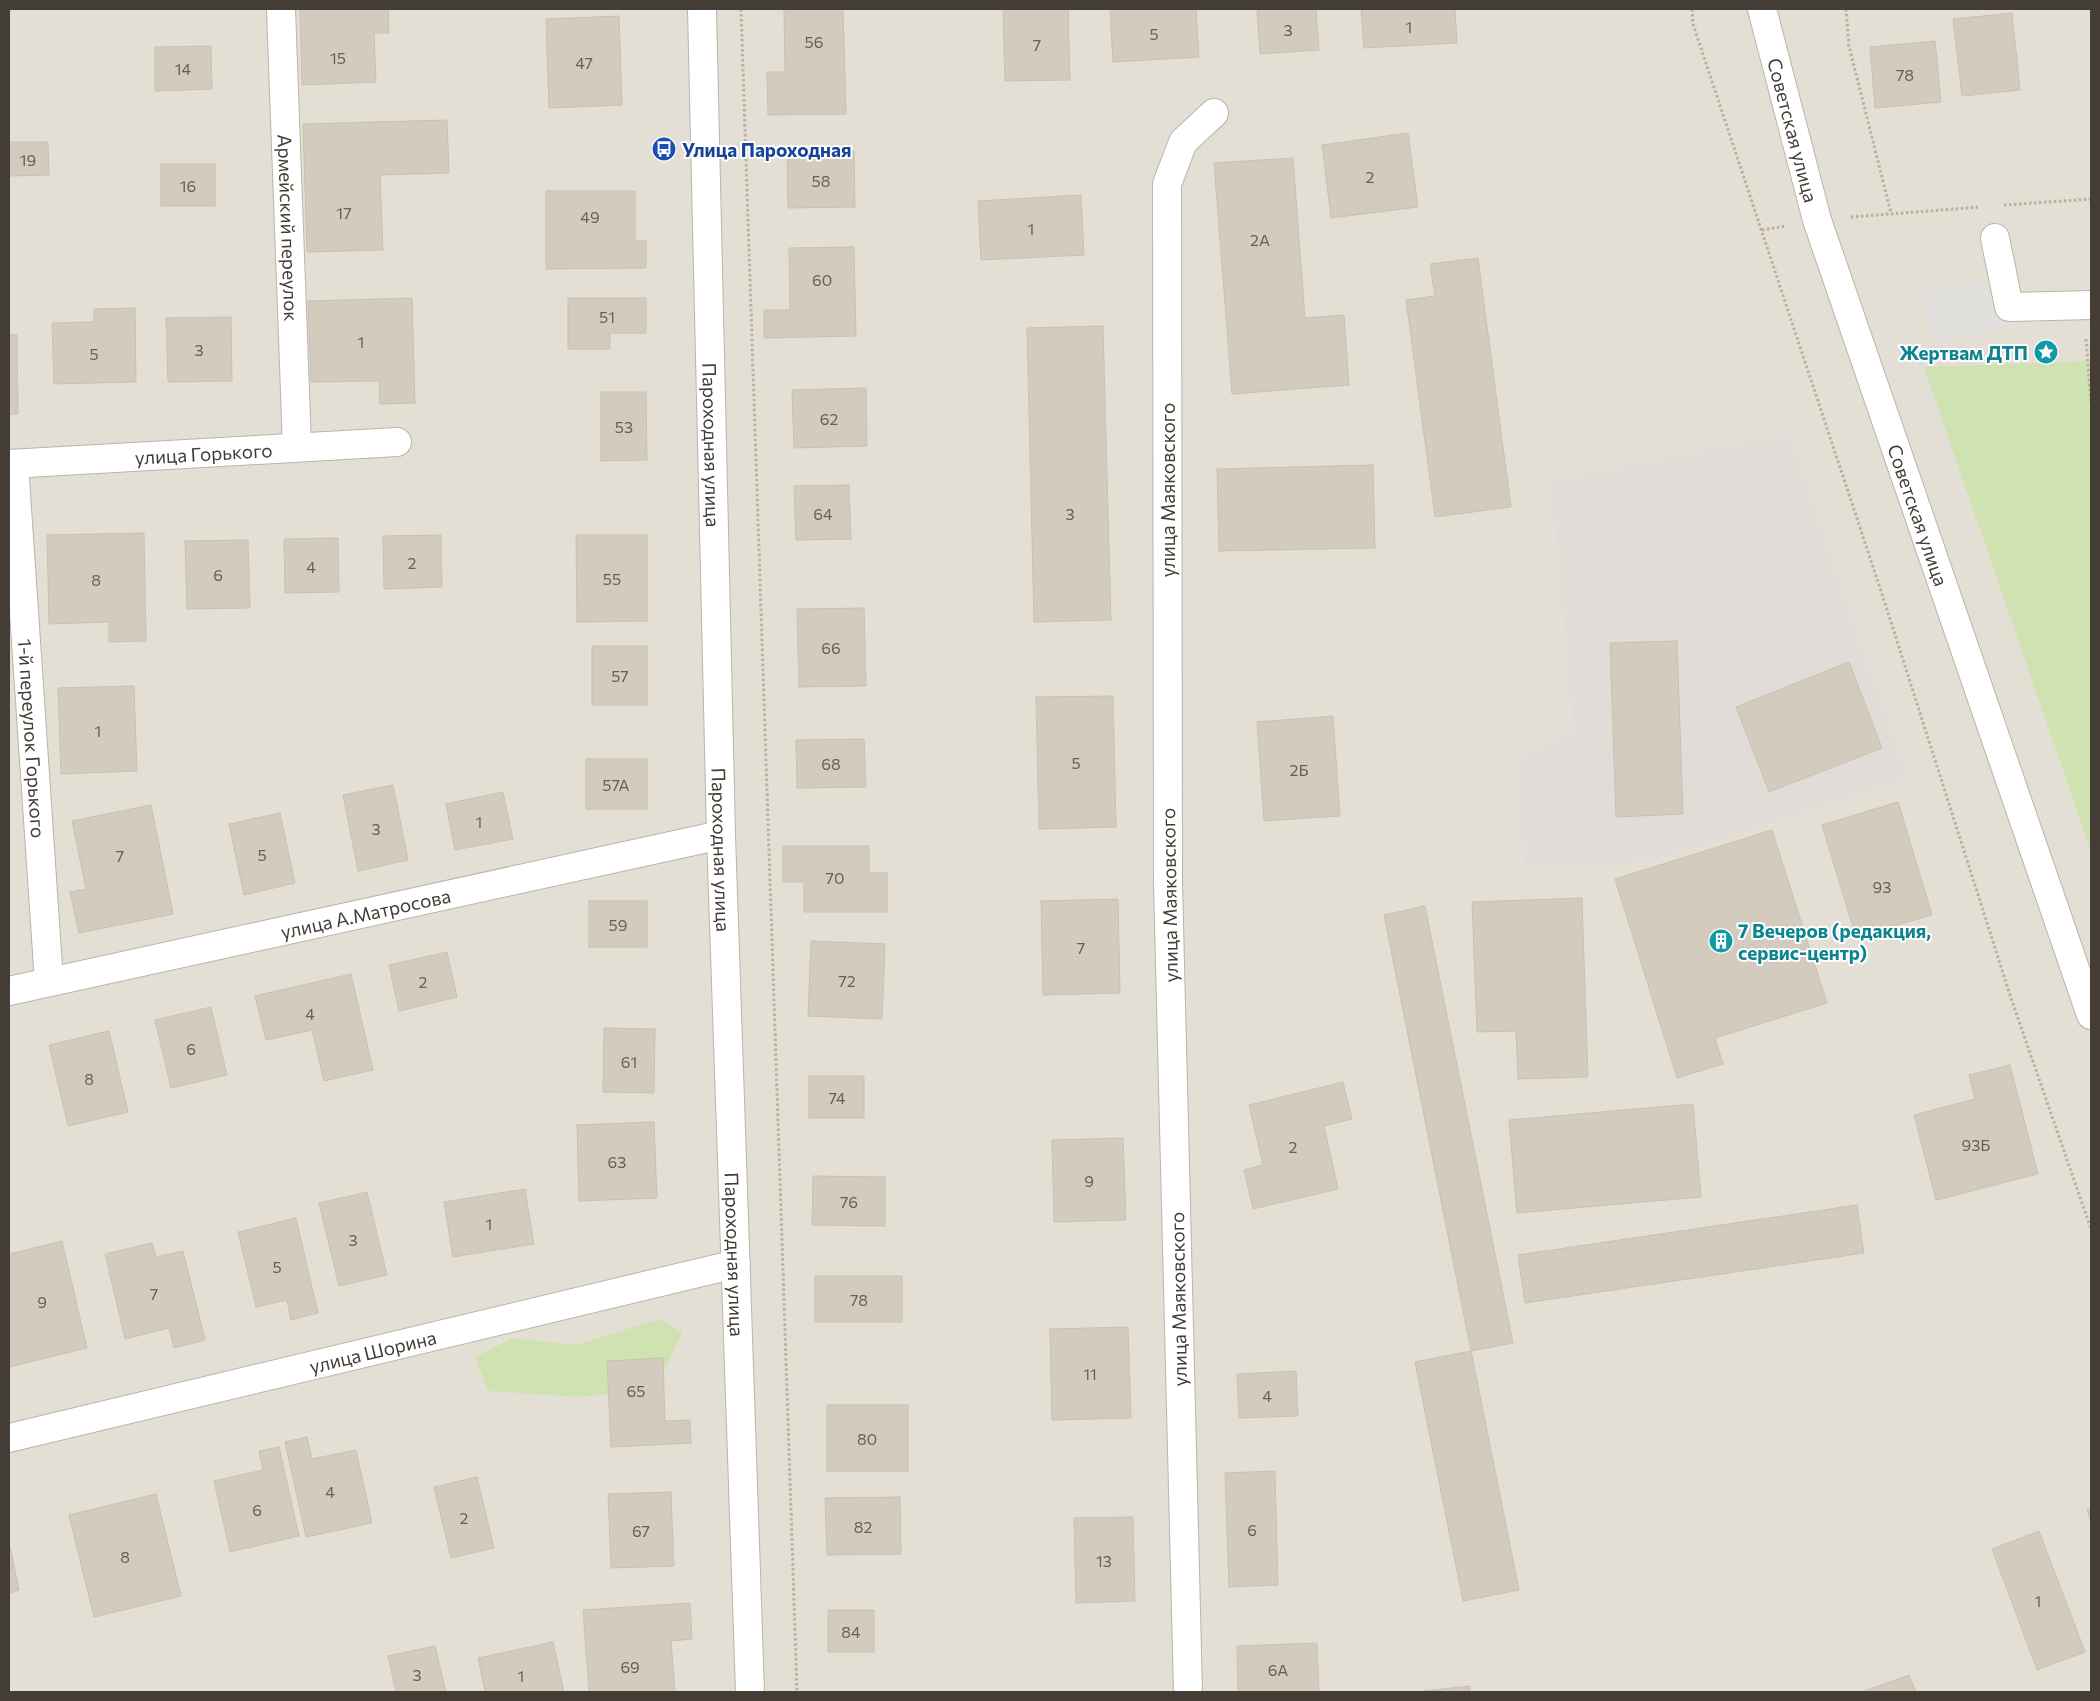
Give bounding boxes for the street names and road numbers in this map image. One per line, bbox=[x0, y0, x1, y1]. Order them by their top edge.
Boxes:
street label: Советская улица bbox=[1764, 55, 1823, 205]
street label: Армейский переулок bbox=[274, 134, 304, 322]
street label: Пароходная улица bbox=[699, 362, 725, 527]
street label: улица Маяковского bbox=[1156, 403, 1179, 577]
street label: улица Горького bbox=[134, 438, 273, 468]
street label: Советская улица bbox=[1884, 441, 1954, 589]
street label: 1-й переулок Горького bbox=[14, 638, 51, 839]
street label: Пароходная улица bbox=[708, 767, 736, 932]
street label: улица Маяковского bbox=[1156, 807, 1182, 983]
street label: улица А.Матросова bbox=[278, 883, 453, 943]
street label: Пароходная улица bbox=[721, 1172, 749, 1337]
street label: улица Маяковского bbox=[1165, 1211, 1191, 1387]
street label: улица Шорина bbox=[307, 1325, 438, 1377]

